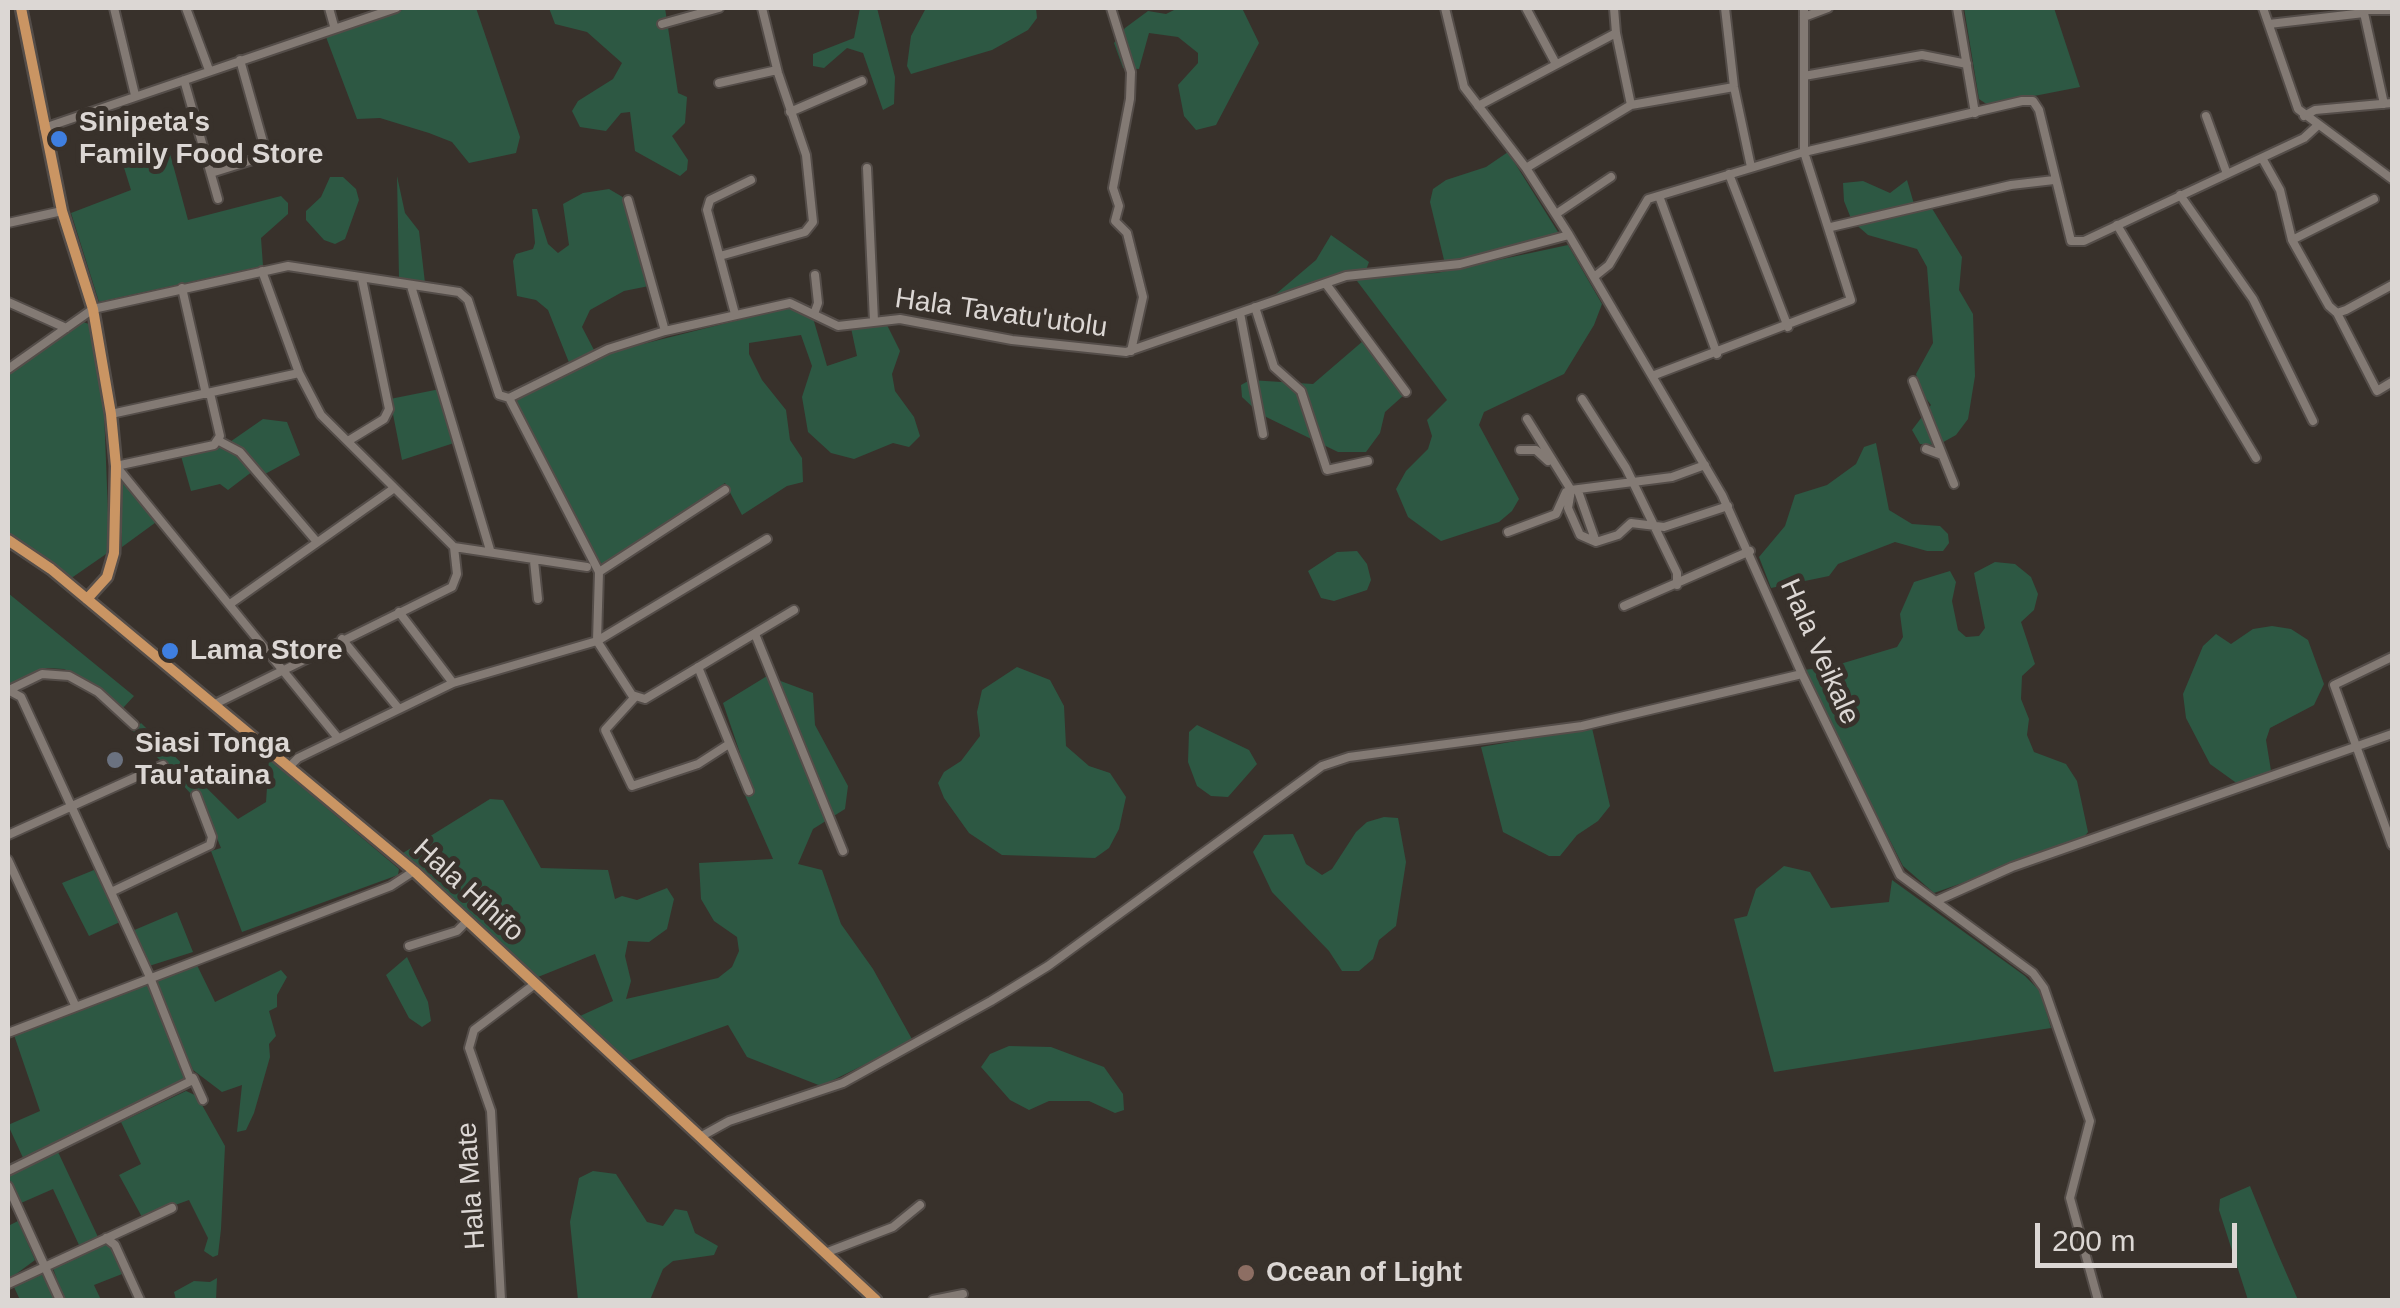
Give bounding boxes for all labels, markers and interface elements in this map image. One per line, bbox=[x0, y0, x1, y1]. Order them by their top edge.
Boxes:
place label: Sinipeta's Family Food Store bbox=[79, 106, 323, 172]
marker: Sinipeta's Family Food Store bbox=[48, 128, 70, 150]
street label: Hala Tavatu'utolu bbox=[893, 282, 1109, 346]
street label: Hala Veikale bbox=[1772, 574, 1866, 730]
place label: Lama Store bbox=[190, 634, 342, 668]
marker: Lama Store bbox=[159, 640, 181, 662]
place label: Siasi Tonga Tau'ataina bbox=[135, 727, 290, 793]
marker: Siasi Tonga Tau'ataina bbox=[104, 749, 126, 771]
street label: Hala Hihifo bbox=[406, 833, 530, 949]
street label: Hala Mate bbox=[451, 1121, 493, 1251]
scale bar bbox=[2040, 1203, 2242, 1265]
text: 200 m bbox=[2052, 1224, 2135, 1257]
place label: Ocean of Light bbox=[1266, 1256, 1462, 1290]
marker: Ocean of Light bbox=[1235, 1262, 1257, 1284]

